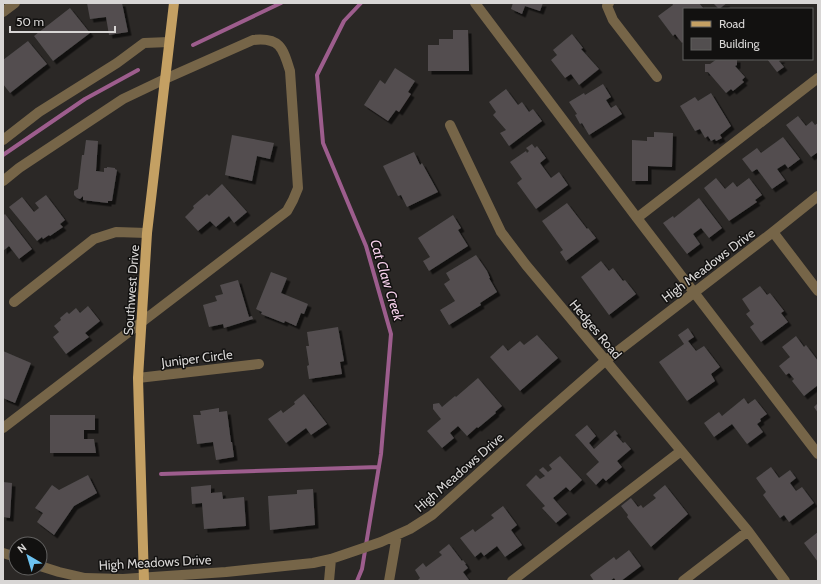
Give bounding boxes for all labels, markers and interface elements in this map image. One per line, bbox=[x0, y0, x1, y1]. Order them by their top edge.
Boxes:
scale bar bbox=[10, 8, 115, 34]
legend bbox=[683, 8, 813, 60]
text: 50 m bbox=[16, 14, 44, 29]
text: Road bbox=[719, 16, 745, 31]
text: Building bbox=[719, 36, 761, 51]
street label: High Meadows Drive bbox=[658, 224, 758, 305]
water label: Cat Claw Creek bbox=[366, 237, 408, 324]
street label: Southwest Drive bbox=[120, 244, 142, 336]
street label: Hedges Road bbox=[567, 296, 625, 362]
street label: Juniper Circle bbox=[159, 346, 234, 370]
street label: High Meadows Drive bbox=[411, 429, 507, 515]
north arrow bbox=[8, 536, 48, 576]
text: N bbox=[14, 540, 29, 556]
street label: High Meadows Drive bbox=[98, 551, 212, 573]

